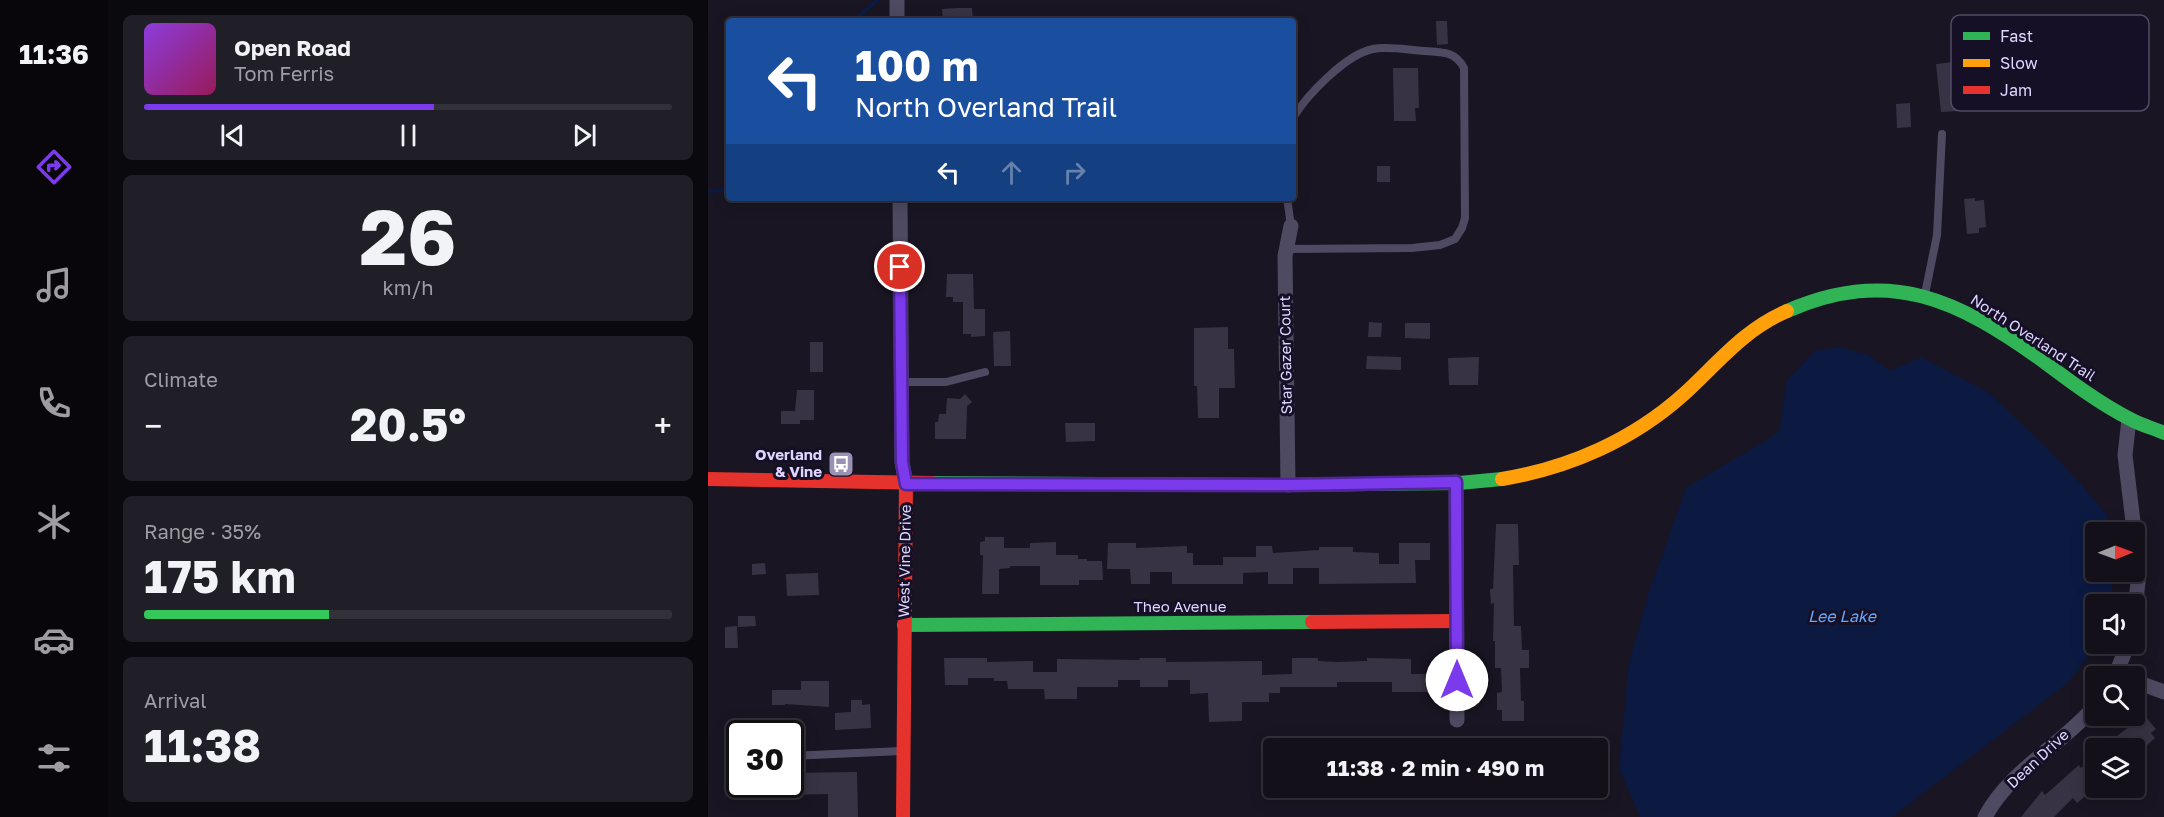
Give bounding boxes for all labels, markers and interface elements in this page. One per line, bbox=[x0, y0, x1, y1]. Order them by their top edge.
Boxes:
legend bbox=[1951, 15, 2149, 111]
text: Fast bbox=[2000, 26, 2033, 46]
text: Open Road bbox=[234, 34, 351, 61]
text: 11:36 bbox=[19, 38, 89, 70]
text: 100 m bbox=[855, 40, 978, 90]
icon: left bbox=[756, 42, 834, 120]
text: Slow bbox=[2000, 53, 2038, 73]
text: Tom Ferris bbox=[234, 61, 334, 85]
text: Jam bbox=[2000, 80, 2032, 100]
text: North Overland Trail bbox=[855, 91, 1117, 123]
icon: previous bbox=[216, 119, 249, 152]
icon: pause bbox=[392, 119, 425, 152]
icon: next bbox=[568, 119, 601, 152]
icon: directions bbox=[33, 146, 75, 188]
icon: left bbox=[932, 156, 965, 189]
icon: ahead bbox=[995, 156, 1028, 189]
icon: right bbox=[1058, 156, 1091, 189]
text: 26 bbox=[359, 189, 457, 282]
pin bbox=[874, 241, 925, 292]
icon: arrive bbox=[883, 250, 916, 283]
icon: music bbox=[33, 264, 75, 306]
text: km/h bbox=[383, 275, 433, 299]
street label: North Overland Trail bbox=[1968, 290, 2100, 384]
street label: Star Gazer Court bbox=[1275, 295, 1295, 415]
text: Climate bbox=[144, 367, 218, 391]
icon: phone bbox=[33, 382, 75, 424]
text: 20.5° bbox=[350, 397, 466, 451]
text: − bbox=[144, 406, 162, 445]
text: + bbox=[654, 406, 672, 445]
place label: Overland & Vine bbox=[755, 445, 822, 480]
bus stop icon: Overland & Vine bbox=[826, 449, 856, 479]
icon: climate bbox=[33, 501, 75, 543]
street label: West Vine Drive bbox=[894, 504, 914, 618]
text: Range · 35% bbox=[144, 519, 261, 543]
north arrow bbox=[2085, 522, 2145, 582]
map controls bbox=[2085, 522, 2145, 798]
text: 175 km bbox=[144, 549, 296, 603]
button: sound bbox=[2085, 594, 2145, 654]
street label: Theo Avenue bbox=[1134, 597, 1227, 615]
water label: Lee Lake bbox=[1808, 606, 1878, 626]
icon: car bbox=[33, 619, 75, 661]
position arrow bbox=[1425, 648, 1489, 712]
button: search bbox=[2085, 666, 2145, 726]
text: Arrival bbox=[144, 688, 207, 712]
text: 11:38 bbox=[144, 718, 261, 772]
speed limit sign: 30 bbox=[726, 720, 804, 798]
street label: Dean Drive bbox=[2003, 725, 2072, 791]
icon: filters bbox=[33, 737, 75, 779]
button: layers bbox=[2085, 738, 2145, 798]
text: 11:38 · 2 min · 490 m bbox=[1327, 754, 1544, 781]

